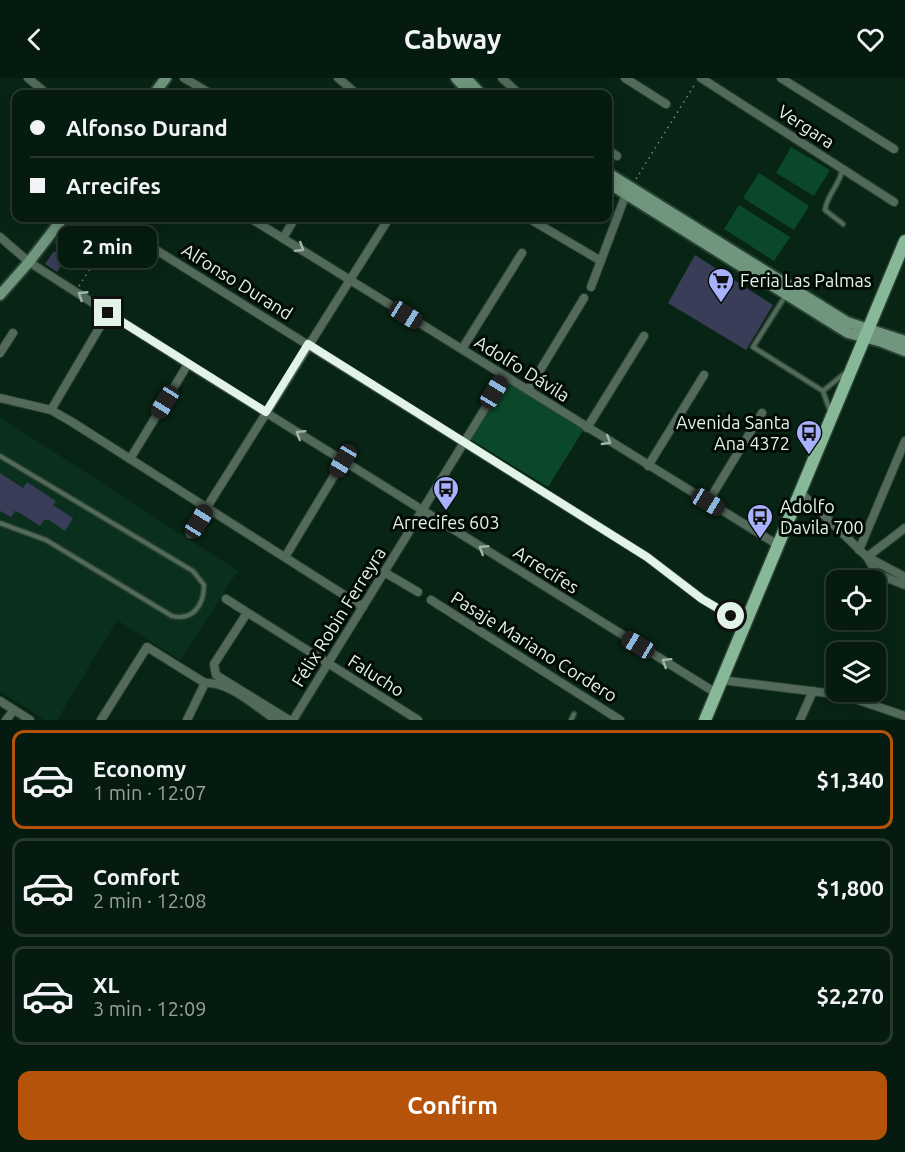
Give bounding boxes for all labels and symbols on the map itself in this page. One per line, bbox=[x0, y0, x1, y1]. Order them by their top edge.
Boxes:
street label: Vergara bbox=[775, 101, 838, 152]
callout: 2 min bbox=[58, 226, 158, 268]
street label: Alfonso Durand bbox=[179, 239, 296, 323]
one-way arrow bbox=[293, 241, 304, 252]
supermarket icon: Feria Las Palmas bbox=[706, 266, 736, 304]
place label: Feria Las Palmas bbox=[740, 270, 872, 290]
one-way arrow bbox=[78, 291, 88, 303]
car bbox=[386, 298, 426, 332]
route end bbox=[94, 299, 121, 326]
street label: Adolfo Dávila bbox=[471, 331, 574, 405]
car bbox=[477, 372, 511, 412]
car bbox=[148, 382, 182, 422]
place label: Avenida Santa Ana 4372 bbox=[676, 412, 790, 453]
bus stop icon: Avenida Santa Ana 4372 bbox=[794, 418, 824, 456]
one-way arrow bbox=[296, 429, 306, 441]
one-way arrow bbox=[601, 433, 611, 445]
car bbox=[326, 441, 360, 481]
bus stop icon: Arrecifes 603 bbox=[431, 474, 461, 512]
car bbox=[688, 485, 728, 519]
place label: Adolfo Davila 700 bbox=[780, 496, 864, 537]
car bbox=[182, 501, 216, 541]
bus stop icon: Adolfo Davila 700 bbox=[745, 502, 775, 540]
place label: Arrecifes 603 bbox=[392, 512, 500, 532]
street label: Arrecifes bbox=[510, 541, 583, 597]
street label: Félix Robin Ferreyra bbox=[287, 543, 389, 690]
one-way arrow bbox=[478, 545, 489, 556]
street label: Pasaje Mariano Cordero bbox=[448, 587, 621, 705]
route start bbox=[717, 602, 744, 629]
car bbox=[618, 628, 658, 662]
street label: Falucho bbox=[345, 650, 408, 700]
one-way arrow bbox=[662, 658, 672, 670]

